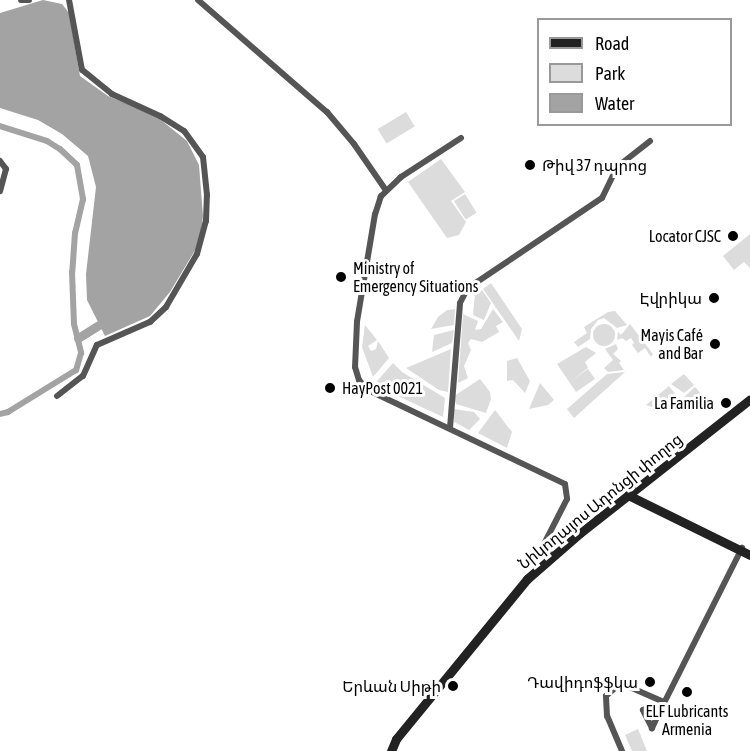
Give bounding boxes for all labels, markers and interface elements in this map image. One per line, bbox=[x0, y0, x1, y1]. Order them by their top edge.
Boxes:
legend bbox=[537, 18, 732, 126]
text: Road bbox=[595, 33, 629, 54]
text: Park bbox=[595, 63, 625, 84]
text: Water bbox=[595, 93, 634, 114]
place label: Թիվ 37 դպրոց bbox=[542, 155, 647, 175]
marker: Թիվ 37 դպրոց bbox=[523, 158, 537, 172]
place label: Locator CJSC bbox=[649, 226, 721, 246]
marker: Locator CJSC bbox=[726, 229, 740, 243]
place label: Ministry of Emergency Situations bbox=[353, 258, 479, 296]
marker: Ministry of Emergency Situations bbox=[334, 270, 348, 284]
place label: Էվրիկա bbox=[639, 288, 702, 308]
marker: Էվրիկա bbox=[707, 291, 721, 305]
place label: Mayis Café and Bar bbox=[640, 325, 703, 363]
marker: Mayis Café and Bar bbox=[708, 337, 722, 351]
place label: HayPost 0021 bbox=[342, 378, 423, 398]
marker: HayPost 0021 bbox=[323, 381, 337, 395]
place label: La Familia bbox=[654, 393, 714, 413]
marker: La Familia bbox=[719, 396, 733, 410]
street label: Նիկողայոս Ադոնցի փողոց bbox=[514, 429, 686, 573]
place label: Դավիդոֆֆկա bbox=[527, 672, 638, 692]
marker: Դավիդոֆֆկա bbox=[643, 675, 657, 689]
place label: Երևան Սիթի bbox=[342, 676, 441, 696]
marker: Երևան Սիթի bbox=[446, 679, 460, 693]
marker: ELF Lubricants Armenia bbox=[680, 685, 694, 699]
place label: ELF Lubricants Armenia bbox=[646, 701, 728, 739]

